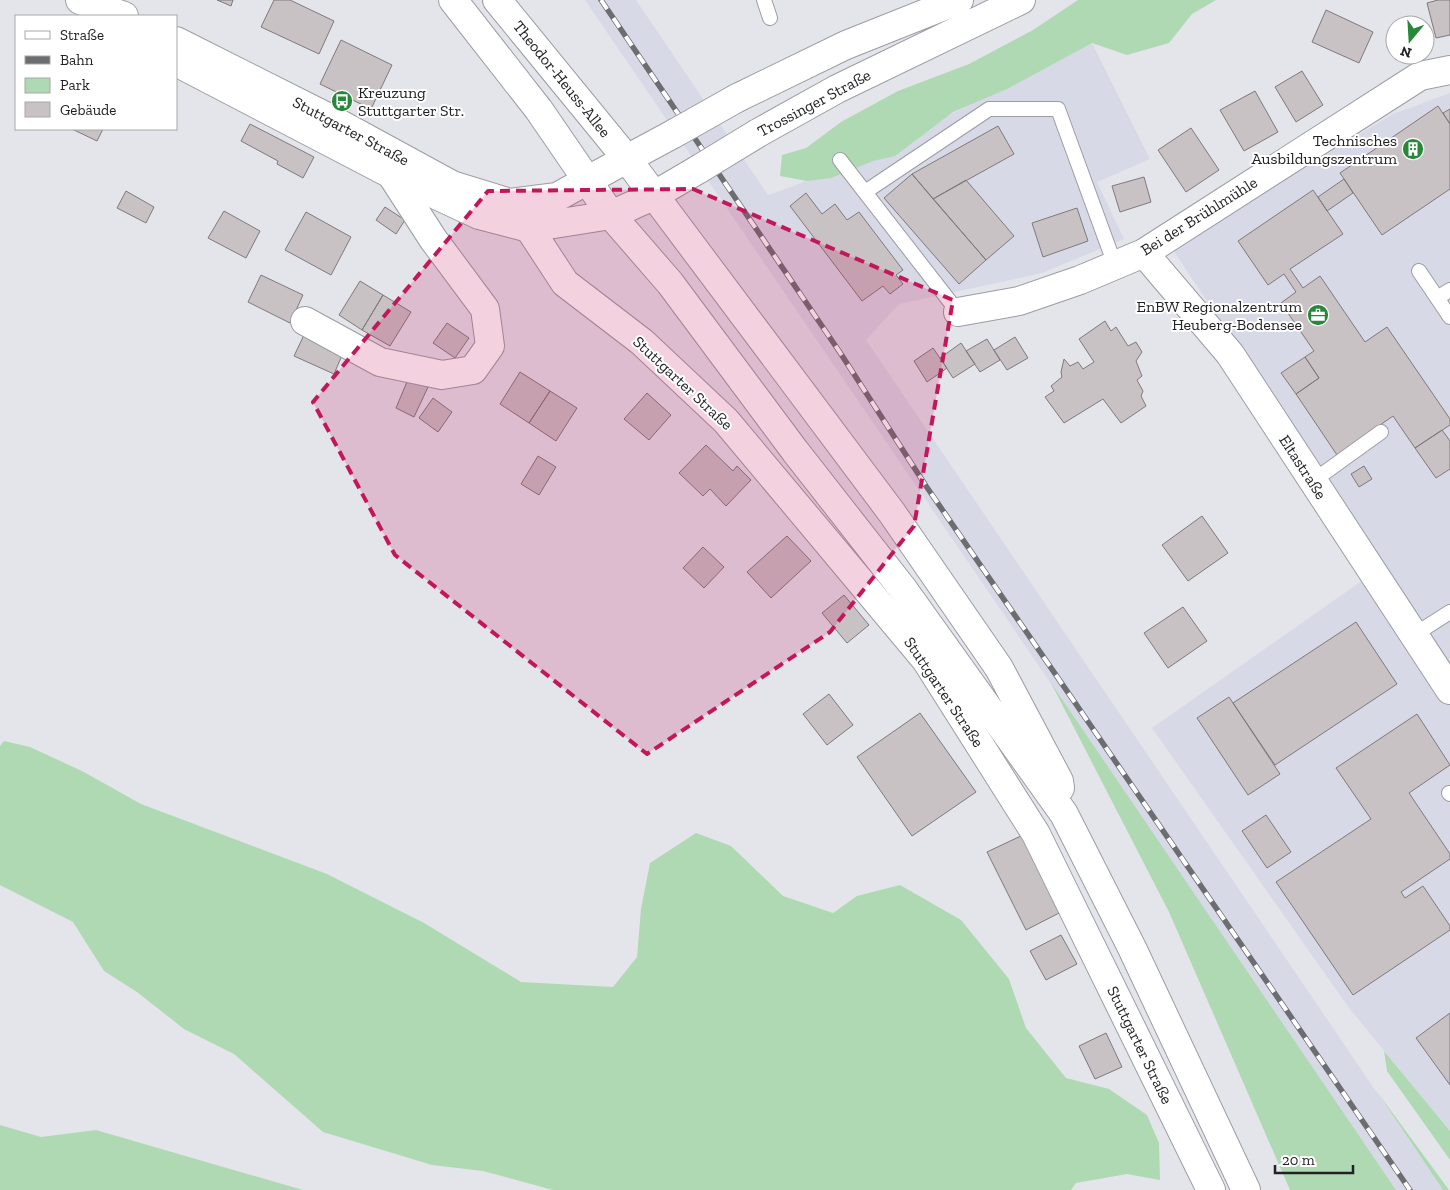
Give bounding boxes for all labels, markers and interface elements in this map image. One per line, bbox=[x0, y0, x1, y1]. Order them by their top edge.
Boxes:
legend bbox=[15, 15, 178, 130]
north arrow bbox=[1385, 15, 1435, 65]
street label: Theodor-Heuss-Allee bbox=[509, 17, 615, 141]
text: Straße bbox=[60, 26, 104, 44]
text: N bbox=[1398, 42, 1414, 62]
text: Bahn bbox=[60, 51, 94, 69]
street label: Trossinger Straße bbox=[754, 65, 874, 141]
text: Park bbox=[60, 76, 90, 94]
place label: Kreuzung Stuttgarter Str. bbox=[358, 83, 464, 120]
bus stop icon: Kreuzung Stuttgarter Str. bbox=[330, 89, 354, 113]
street label: Stuttgarter Straße bbox=[290, 92, 412, 170]
text: Gebäude bbox=[60, 101, 116, 119]
place label: Technisches Ausbildungszentrum bbox=[1251, 131, 1397, 168]
building icon: Technisches Ausbildungszentrum bbox=[1401, 137, 1425, 161]
street label: Bei der Brühlmühle bbox=[1137, 172, 1261, 260]
place label: EnBW Regionalzentrum Heuberg-Bodensee bbox=[1137, 297, 1302, 334]
office icon: EnBW Regionalzentrum Heuberg-Bodensee bbox=[1306, 303, 1330, 327]
street label: Stuttgarter Straße bbox=[629, 332, 737, 434]
street label: Eltastraße bbox=[1275, 431, 1331, 503]
street label: Stuttgarter Straße bbox=[900, 633, 988, 751]
street label: Stuttgarter Straße bbox=[1103, 983, 1177, 1107]
scale bar bbox=[1275, 1142, 1352, 1174]
text: 20 m bbox=[1282, 1151, 1315, 1169]

